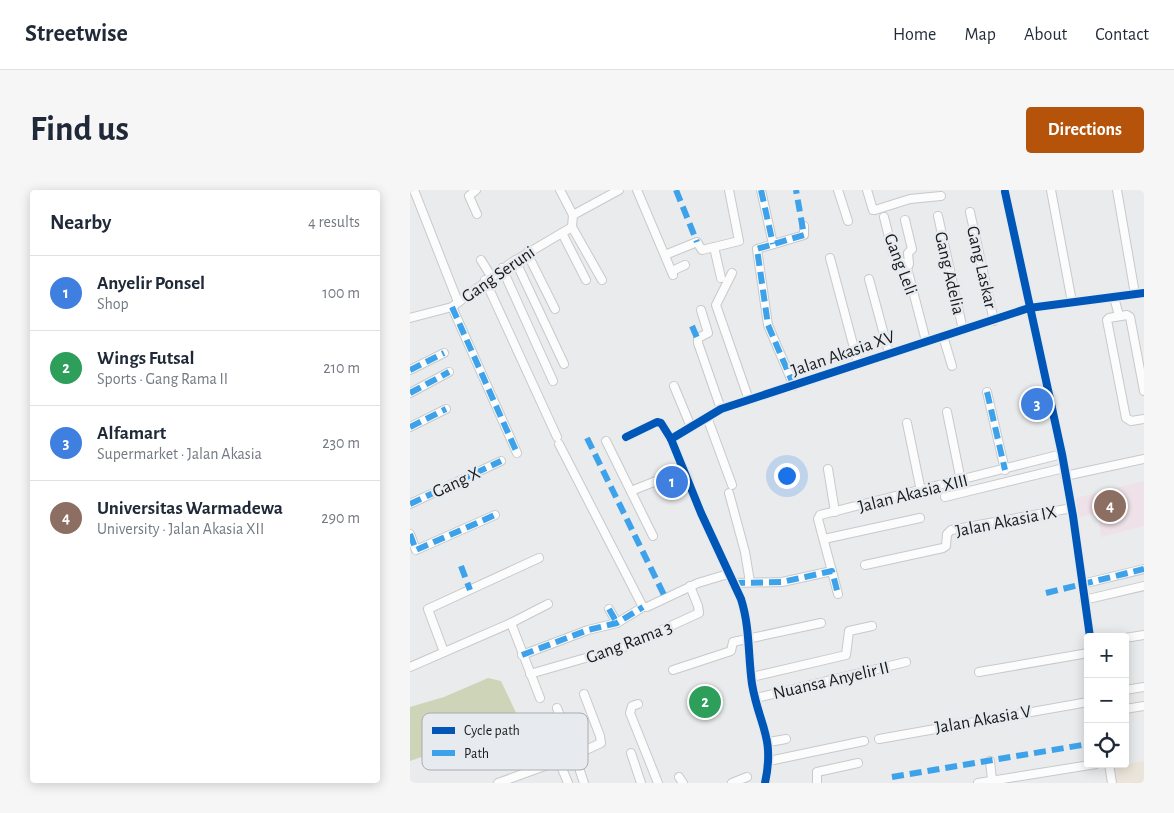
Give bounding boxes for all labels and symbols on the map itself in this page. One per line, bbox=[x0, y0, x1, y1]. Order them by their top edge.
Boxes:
street label: Gang Laskar bbox=[963, 224, 999, 310]
street label: Gang Adelia bbox=[931, 230, 967, 316]
street label: Gang Leli bbox=[880, 231, 920, 298]
street label: Gang Seruni bbox=[459, 243, 538, 306]
street label: Jalan Akasia XV bbox=[789, 328, 898, 380]
pin: 3 bbox=[1021, 385, 1053, 423]
pin: 1 bbox=[656, 463, 688, 501]
your location bbox=[774, 463, 800, 489]
street label: Gang X bbox=[430, 464, 483, 502]
street label: Jalan Akasia XIII bbox=[857, 472, 970, 516]
pin: 4 bbox=[1094, 487, 1126, 525]
street label: Jalan Akasia IX bbox=[954, 503, 1059, 541]
street label: Gang Rama 3 bbox=[584, 618, 675, 668]
street label: Nuansa Anyelir II bbox=[771, 659, 891, 703]
pin: 2 bbox=[689, 683, 721, 721]
street label: Jalan Akasia V bbox=[934, 703, 1034, 737]
legend bbox=[422, 713, 588, 770]
text: Cycle path bbox=[464, 724, 520, 738]
text: Path bbox=[464, 747, 489, 761]

